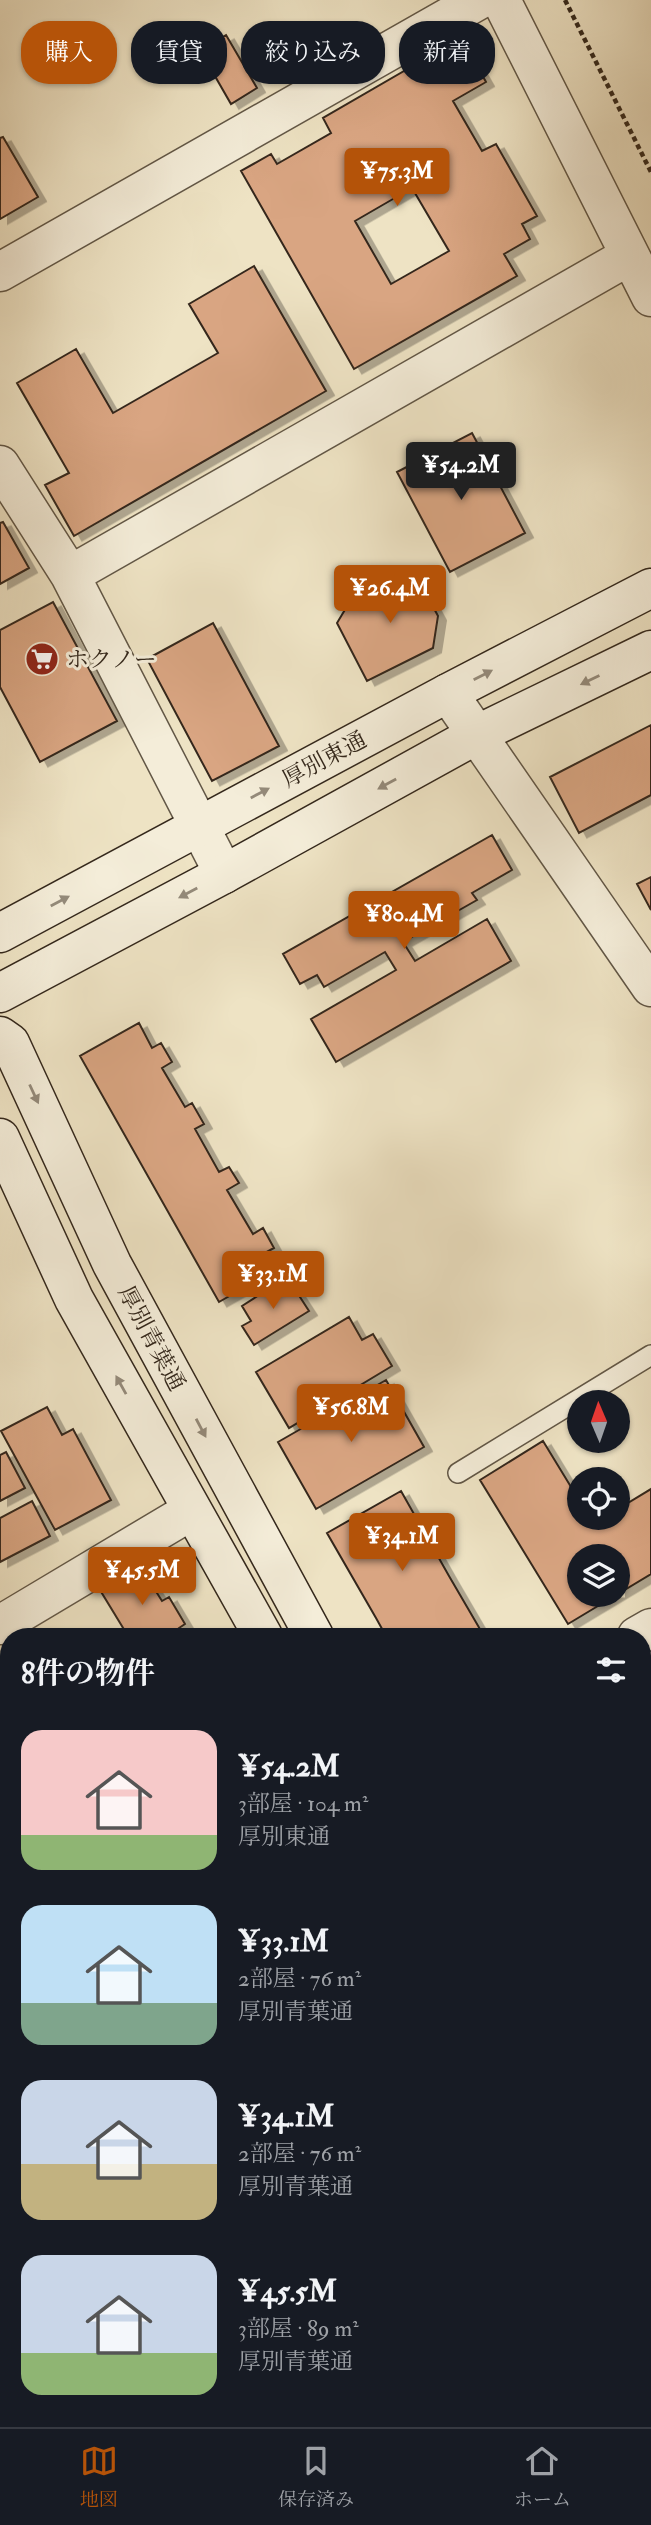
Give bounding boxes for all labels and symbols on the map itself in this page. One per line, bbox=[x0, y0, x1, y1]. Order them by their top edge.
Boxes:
pin: ¥75.3M bbox=[340, 148, 454, 208]
pin: ¥54.2M bbox=[404, 442, 518, 502]
pin: ¥26.4M bbox=[333, 566, 447, 625]
supermarket icon: ホクノー bbox=[23, 640, 61, 678]
place label: ホクノー bbox=[66, 645, 157, 674]
one-way arrow bbox=[473, 669, 493, 680]
one-way arrow bbox=[579, 675, 600, 686]
street label: 厚別東通 bbox=[277, 725, 372, 794]
one-way arrow bbox=[377, 778, 397, 790]
one-way arrow bbox=[251, 787, 270, 799]
one-way arrow bbox=[178, 888, 198, 899]
pin: ¥80.4M bbox=[347, 892, 461, 951]
one-way arrow bbox=[50, 895, 70, 906]
one-way arrow bbox=[28, 1083, 39, 1104]
pin: ¥33.1M bbox=[216, 1252, 330, 1311]
street label: 厚別青葉通 bbox=[112, 1281, 191, 1396]
one-way arrow bbox=[115, 1375, 127, 1394]
pin: ¥56.8M bbox=[294, 1384, 408, 1444]
north arrow bbox=[567, 1390, 630, 1452]
one-way arrow bbox=[195, 1418, 207, 1438]
pin: ¥34.1M bbox=[345, 1514, 459, 1573]
pin: ¥45.5M bbox=[85, 1548, 199, 1607]

